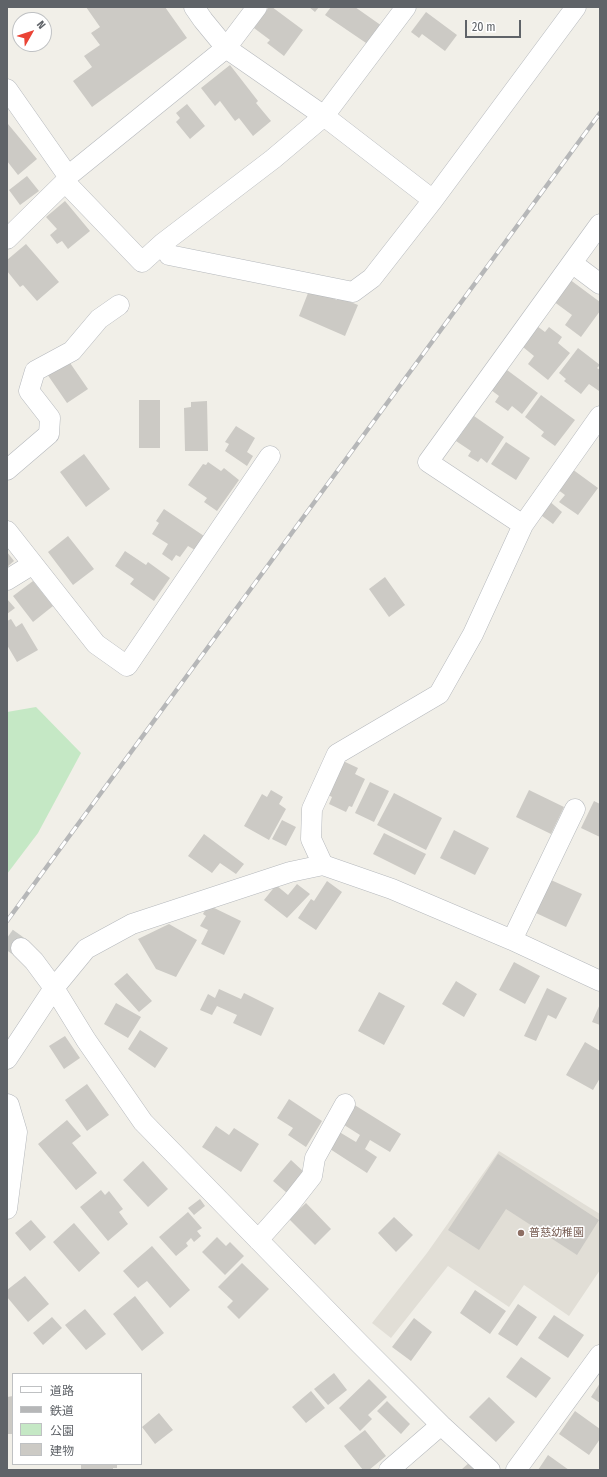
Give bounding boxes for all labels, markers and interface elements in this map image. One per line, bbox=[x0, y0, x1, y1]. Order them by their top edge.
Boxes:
north arrow bbox=[12, 12, 52, 52]
scale bar bbox=[467, 12, 523, 38]
text: N bbox=[34, 18, 48, 31]
text: 20 m bbox=[472, 20, 496, 34]
place label: 普慈幼稚園 bbox=[529, 1226, 584, 1240]
marker: 普慈幼稚園 bbox=[516, 1228, 526, 1238]
legend bbox=[12, 1373, 142, 1465]
text: 道路 bbox=[50, 1384, 74, 1398]
text: 鉄道 bbox=[50, 1404, 74, 1418]
text: 公園 bbox=[50, 1424, 74, 1438]
text: 建物 bbox=[50, 1444, 74, 1458]

